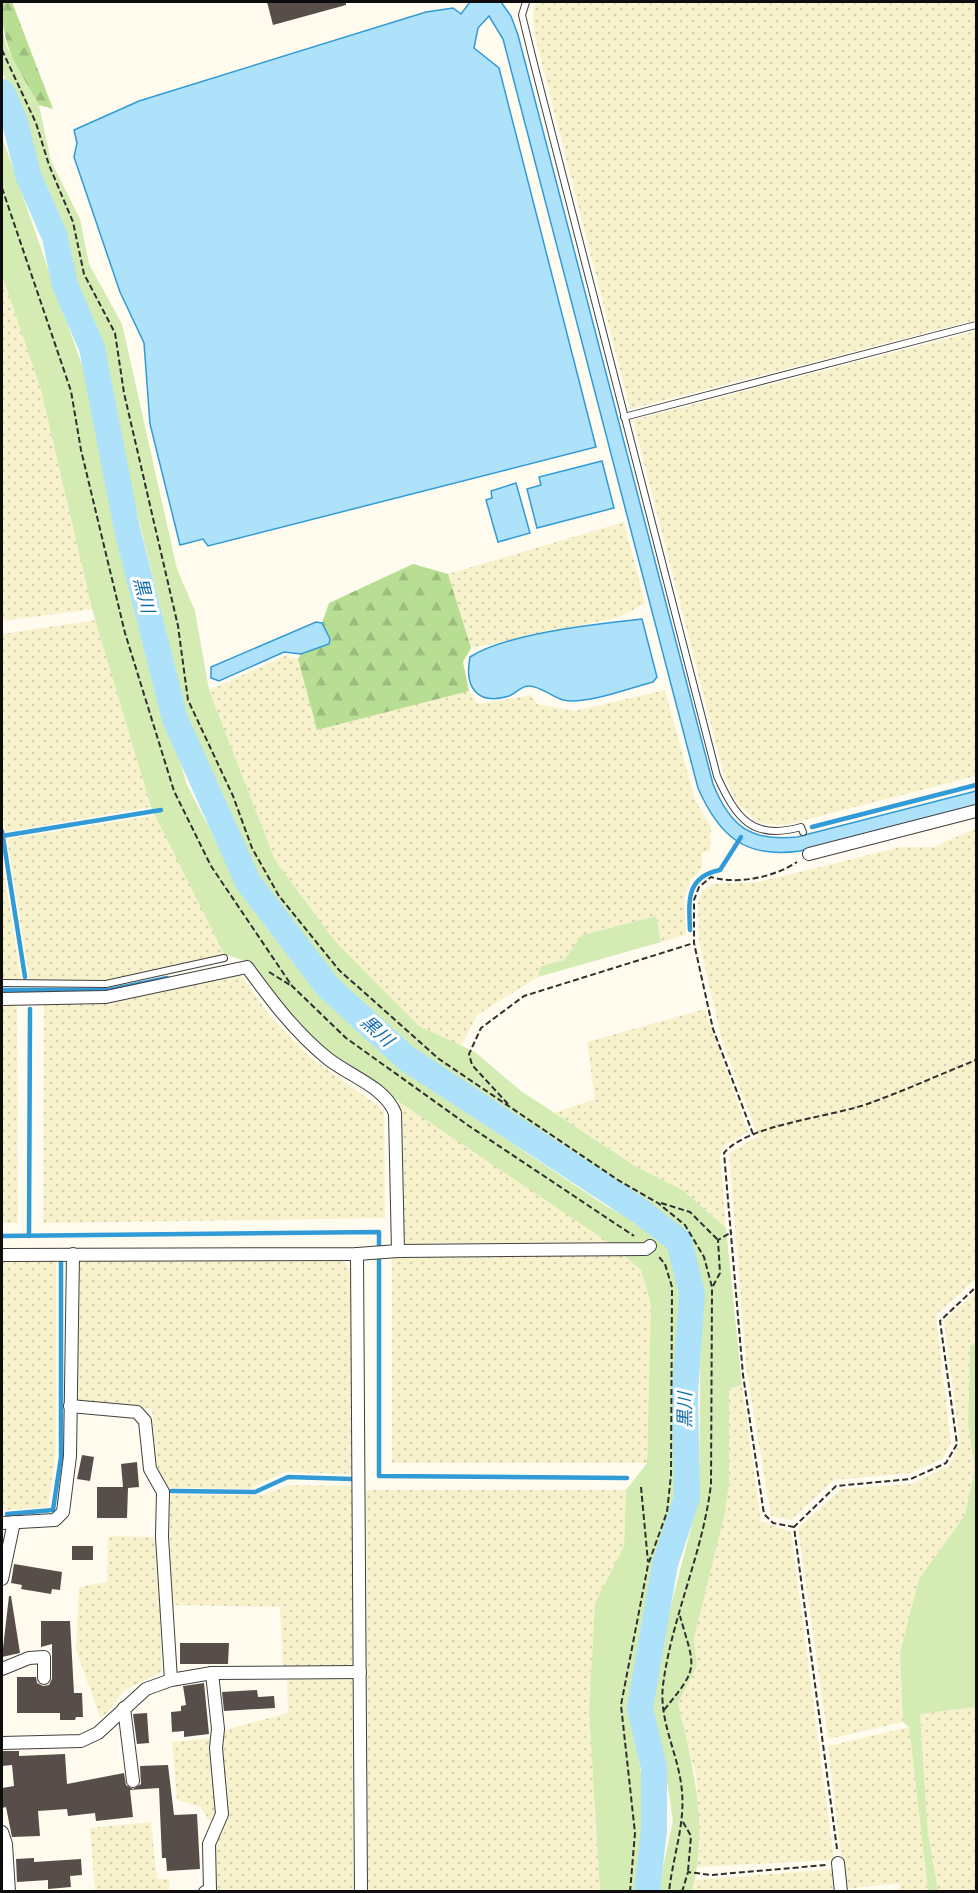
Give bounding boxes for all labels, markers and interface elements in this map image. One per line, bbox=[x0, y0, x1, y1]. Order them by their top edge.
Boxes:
water label: 黒川 bbox=[129, 575, 160, 617]
water label: 黒川 bbox=[356, 1010, 400, 1053]
water label: 黒川 bbox=[673, 1390, 696, 1428]

